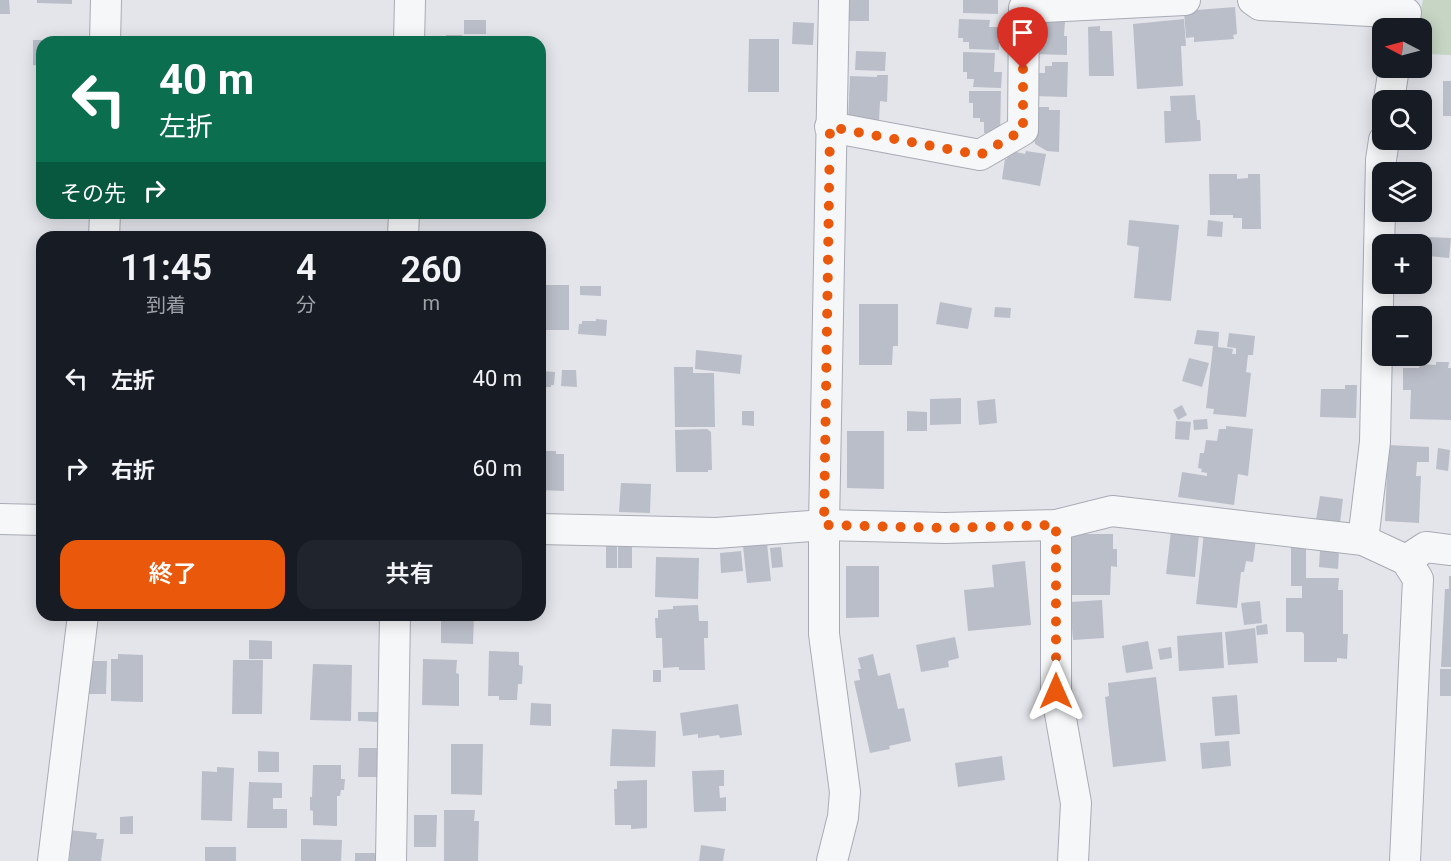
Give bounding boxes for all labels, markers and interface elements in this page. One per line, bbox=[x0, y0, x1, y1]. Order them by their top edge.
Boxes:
pin bbox=[997, 7, 1048, 69]
icon: arrive bbox=[1006, 16, 1039, 49]
north arrow bbox=[1372, 18, 1432, 78]
map controls bbox=[1372, 18, 1432, 366]
text: 40 m bbox=[159, 55, 254, 104]
icon: left bbox=[60, 60, 138, 138]
button: search bbox=[1372, 90, 1432, 150]
text: 左折 bbox=[159, 111, 213, 143]
button: layers bbox=[1372, 162, 1432, 222]
icon: right bbox=[138, 174, 171, 207]
text: その先 bbox=[60, 181, 126, 206]
button: + bbox=[1372, 234, 1432, 294]
text: 11:45 bbox=[120, 247, 212, 289]
text: 4 bbox=[296, 247, 316, 289]
text: 260 bbox=[400, 249, 462, 291]
text: m bbox=[422, 291, 440, 315]
text: 到着 bbox=[146, 293, 186, 317]
text: 分 bbox=[296, 293, 316, 317]
button: − bbox=[1372, 306, 1432, 366]
icon: left bbox=[60, 362, 93, 395]
text: 40 m bbox=[473, 366, 522, 391]
text: 左折 bbox=[111, 368, 155, 393]
icon: right bbox=[60, 452, 93, 485]
text: 60 m bbox=[473, 456, 522, 481]
text: 右折 bbox=[111, 458, 155, 483]
button: 終了 bbox=[60, 540, 285, 609]
button: 共有 bbox=[297, 540, 522, 609]
position arrow bbox=[1024, 659, 1088, 723]

